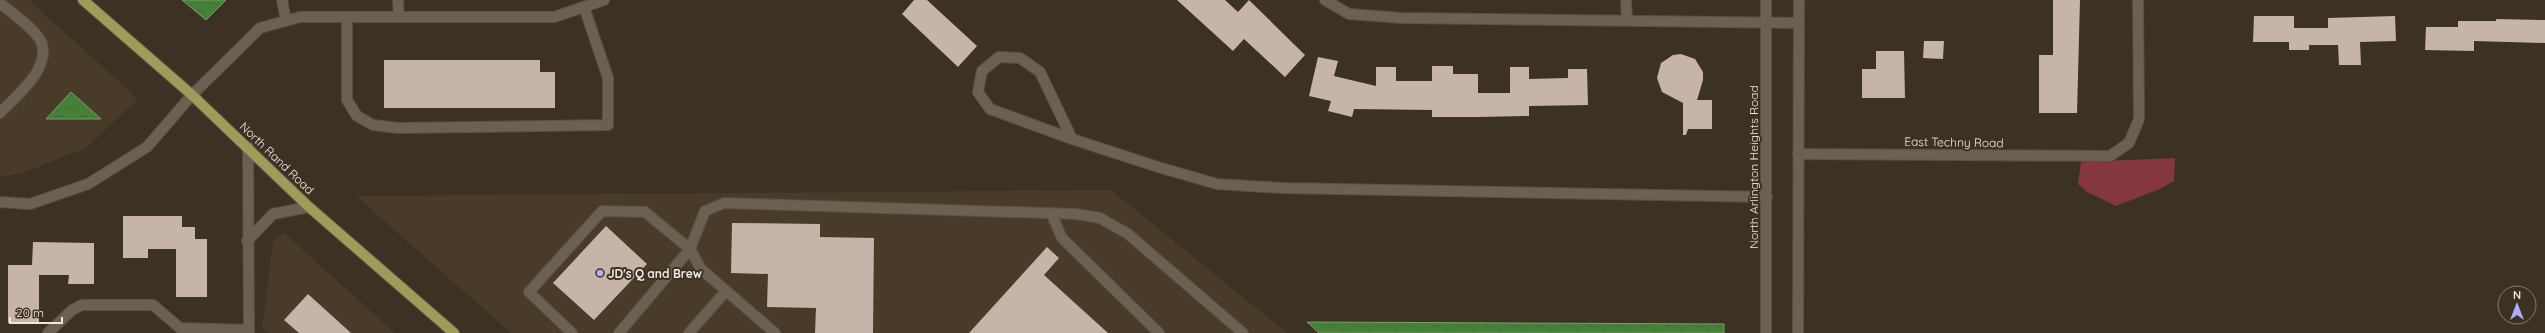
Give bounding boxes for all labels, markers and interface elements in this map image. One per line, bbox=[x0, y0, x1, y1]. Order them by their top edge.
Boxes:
street label: North Arlington Heights Road bbox=[1746, 85, 1761, 249]
street label: North Rand Road bbox=[237, 119, 317, 197]
street label: East Techny Road bbox=[1904, 134, 2004, 150]
place label: JD's Q and Brew bbox=[608, 266, 702, 281]
marker: JD's Q and Brew bbox=[595, 268, 605, 278]
north arrow bbox=[2497, 285, 2537, 325]
text: N bbox=[2513, 288, 2521, 302]
scale bar bbox=[10, 299, 62, 325]
text: 20 m bbox=[16, 305, 44, 320]

